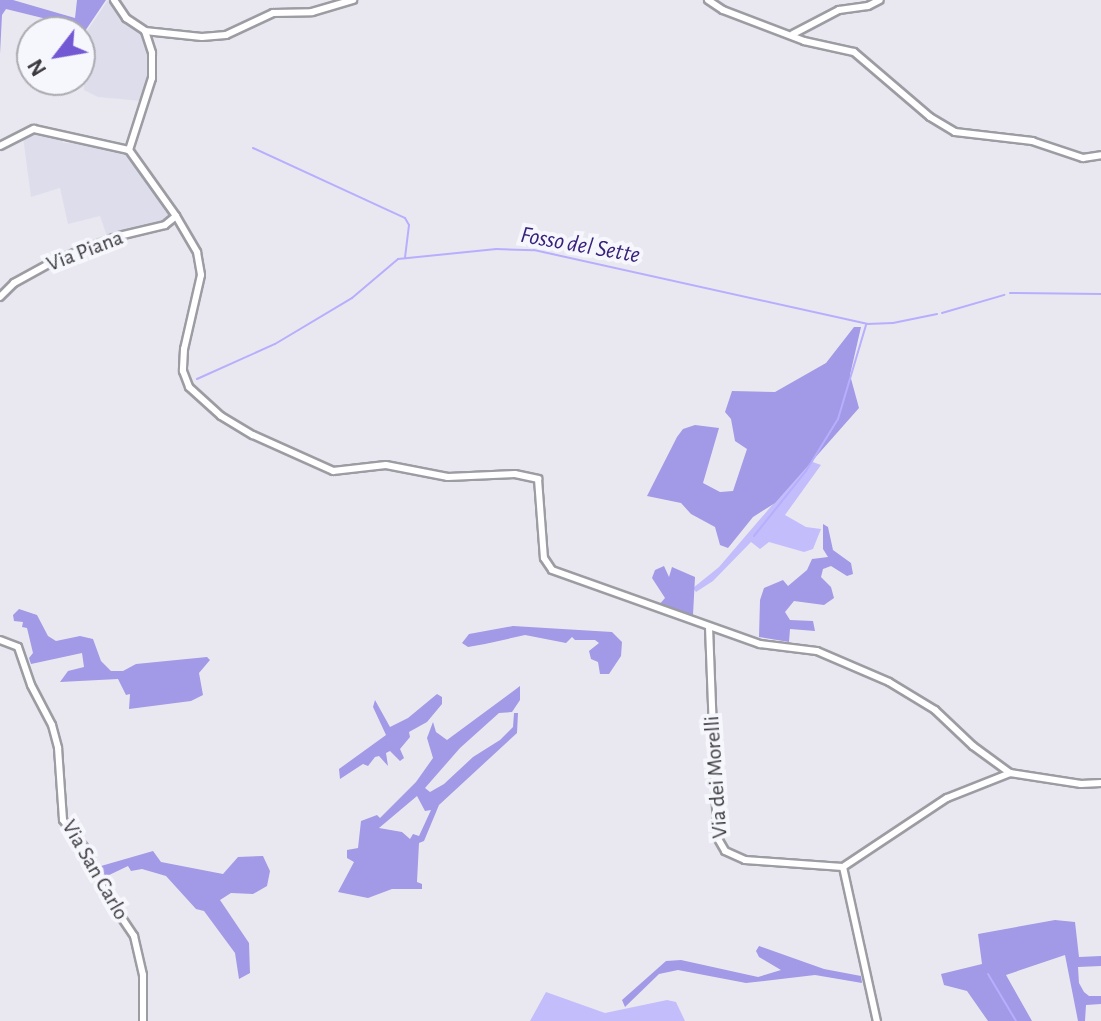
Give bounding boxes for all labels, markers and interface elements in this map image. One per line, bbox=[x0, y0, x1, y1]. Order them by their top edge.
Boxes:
north arrow bbox=[16, 16, 96, 96]
text: N bbox=[24, 55, 51, 80]
water label: Fosso del Sette bbox=[518, 221, 642, 271]
street label: Via Piana bbox=[43, 224, 127, 278]
street label: Via dei Morelli bbox=[699, 715, 733, 839]
street label: Via San Carlo bbox=[56, 815, 134, 925]

